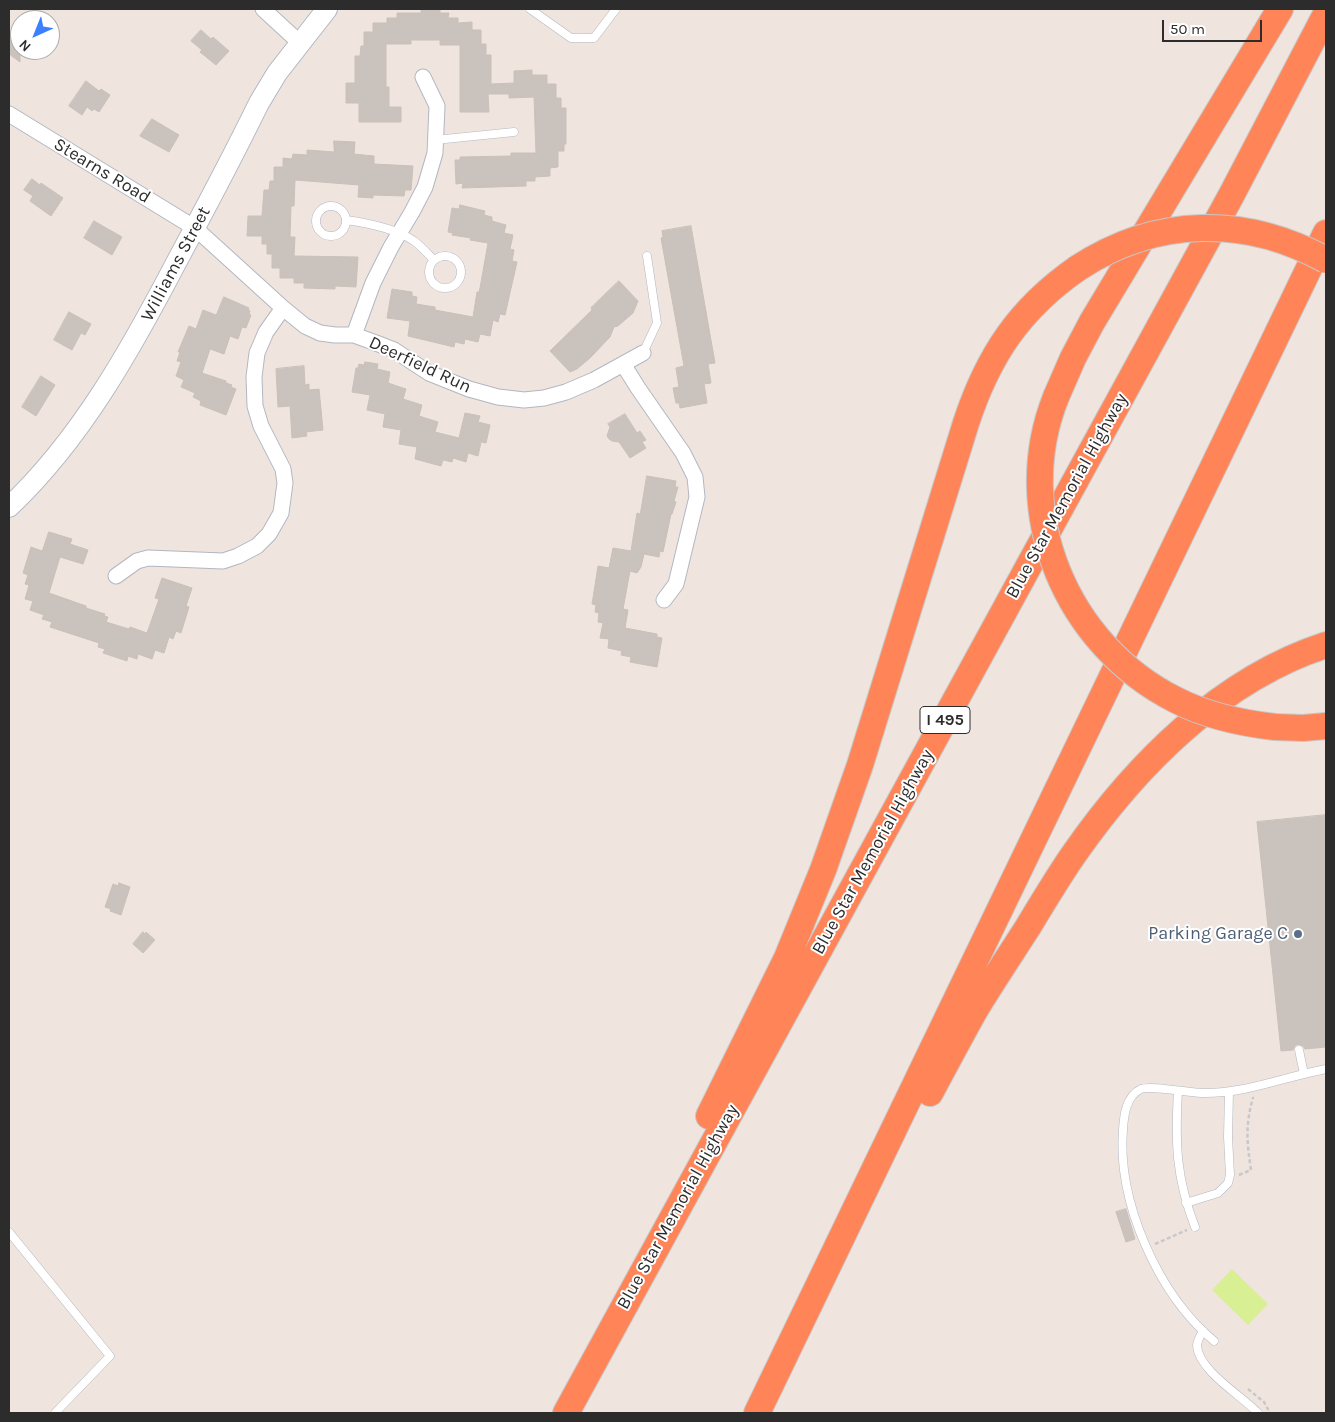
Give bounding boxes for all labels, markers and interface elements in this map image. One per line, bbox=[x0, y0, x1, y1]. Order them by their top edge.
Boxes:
north arrow bbox=[10, 10, 60, 60]
scale bar bbox=[1165, 10, 1265, 42]
text: 50 m bbox=[1170, 20, 1205, 38]
text: N bbox=[15, 36, 34, 55]
street label: Stearns Road bbox=[50, 134, 154, 208]
street label: Williams Street bbox=[137, 203, 215, 325]
street label: Deerfield Run bbox=[365, 332, 475, 398]
street label: Blue Star Memorial Highway bbox=[1002, 390, 1132, 602]
road number: I 495 bbox=[920, 706, 970, 734]
street label: Blue Star Memorial Highway bbox=[808, 746, 938, 958]
place label: Parking Garage C bbox=[1148, 923, 1288, 945]
marker: Parking Garage C bbox=[1292, 928, 1304, 940]
street label: Blue Star Memorial Highway bbox=[613, 1101, 743, 1313]

